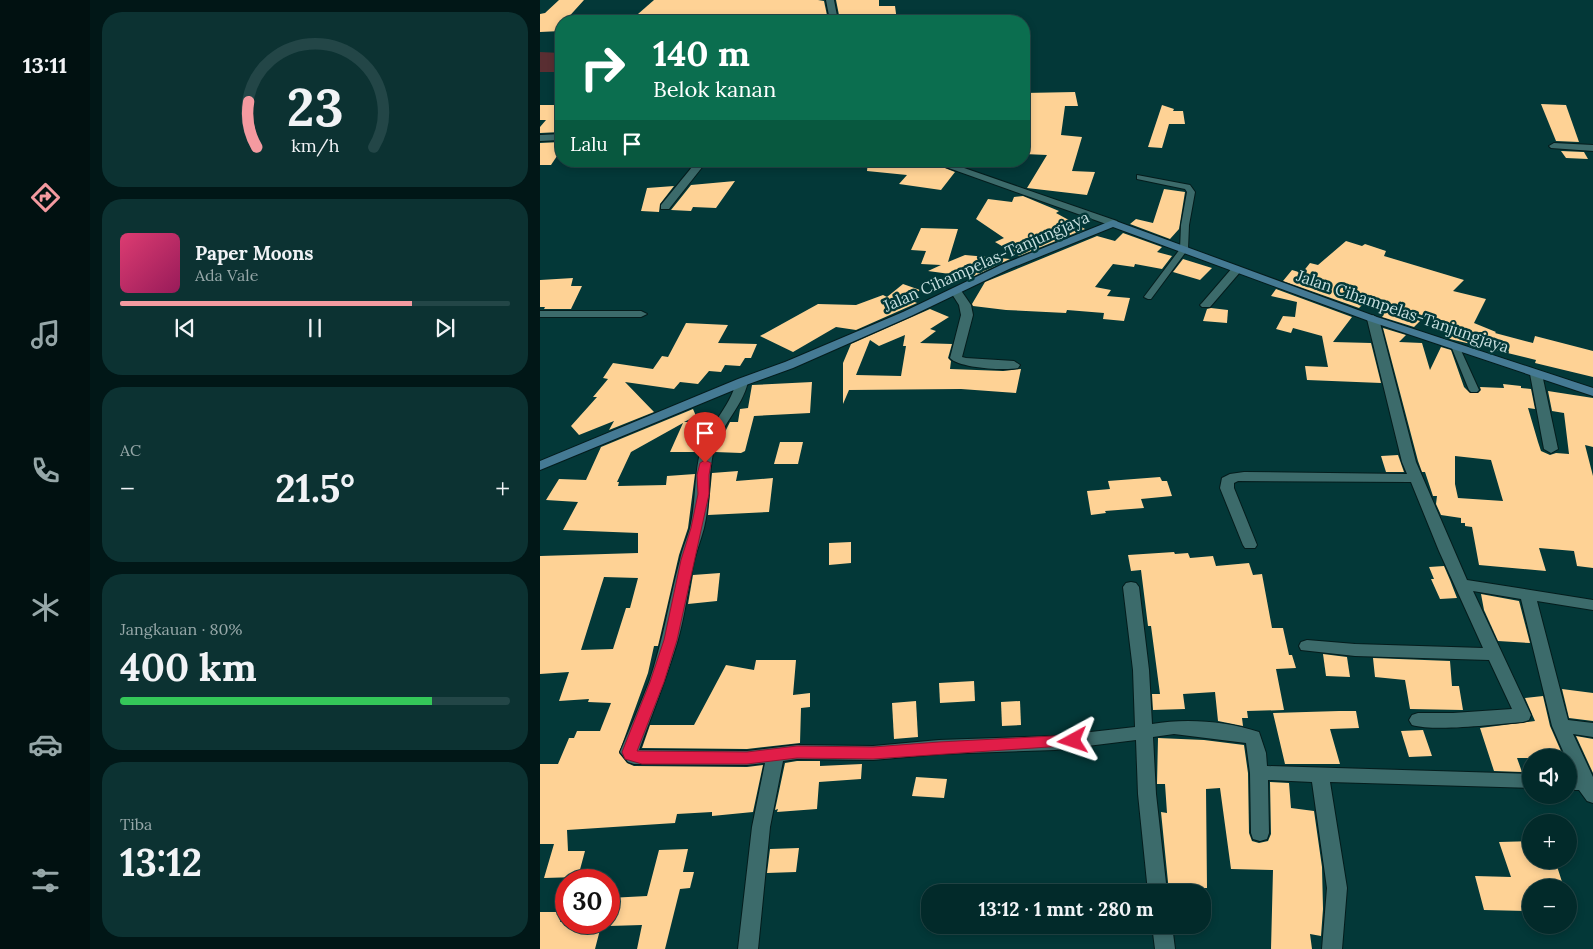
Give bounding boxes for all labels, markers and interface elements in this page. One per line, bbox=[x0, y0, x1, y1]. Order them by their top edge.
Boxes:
text: 140 m bbox=[653, 31, 750, 76]
icon: right bbox=[570, 35, 635, 100]
text: 13:11 bbox=[23, 51, 67, 79]
text: 23 bbox=[287, 74, 343, 140]
text: Belok kanan bbox=[653, 75, 776, 103]
icon: arrive bbox=[618, 130, 646, 158]
text: Lalu bbox=[570, 132, 608, 156]
text: km/h bbox=[291, 134, 339, 157]
icon: directions bbox=[28, 180, 63, 215]
street label: Jalan Cihampelas-Tanjungjaya bbox=[879, 206, 1092, 316]
text: Paper Moons bbox=[195, 241, 314, 265]
text: Ada Vale bbox=[195, 265, 258, 285]
street label: Jalan Cihampelas-Tanjungjaya bbox=[1293, 265, 1512, 357]
icon: previous bbox=[171, 314, 199, 342]
icon: pause bbox=[301, 314, 329, 342]
icon: next bbox=[431, 314, 459, 342]
icon: music bbox=[28, 317, 63, 352]
pin bbox=[684, 412, 726, 463]
icon: arrive bbox=[691, 419, 719, 447]
text: AC bbox=[120, 440, 141, 460]
icon: phone bbox=[28, 453, 63, 488]
text: 21.5° bbox=[275, 464, 355, 512]
text: − bbox=[120, 471, 135, 507]
text: + bbox=[495, 471, 510, 507]
icon: climate bbox=[28, 590, 63, 625]
text: Jangkauan · 80% bbox=[120, 619, 242, 639]
text: 400 km bbox=[120, 643, 257, 691]
position arrow bbox=[1046, 714, 1098, 766]
icon: car bbox=[28, 727, 63, 762]
map controls bbox=[1522, 749, 1577, 934]
button: sound bbox=[1522, 749, 1577, 804]
text: Tiba bbox=[120, 814, 152, 834]
button: + bbox=[1522, 814, 1577, 869]
text: 13:12 bbox=[120, 838, 202, 886]
icon: filters bbox=[28, 863, 63, 898]
speed limit sign: 30 bbox=[555, 869, 620, 934]
button: − bbox=[1522, 879, 1577, 934]
text: 13:12 · 1 mnt · 280 m bbox=[978, 897, 1154, 921]

